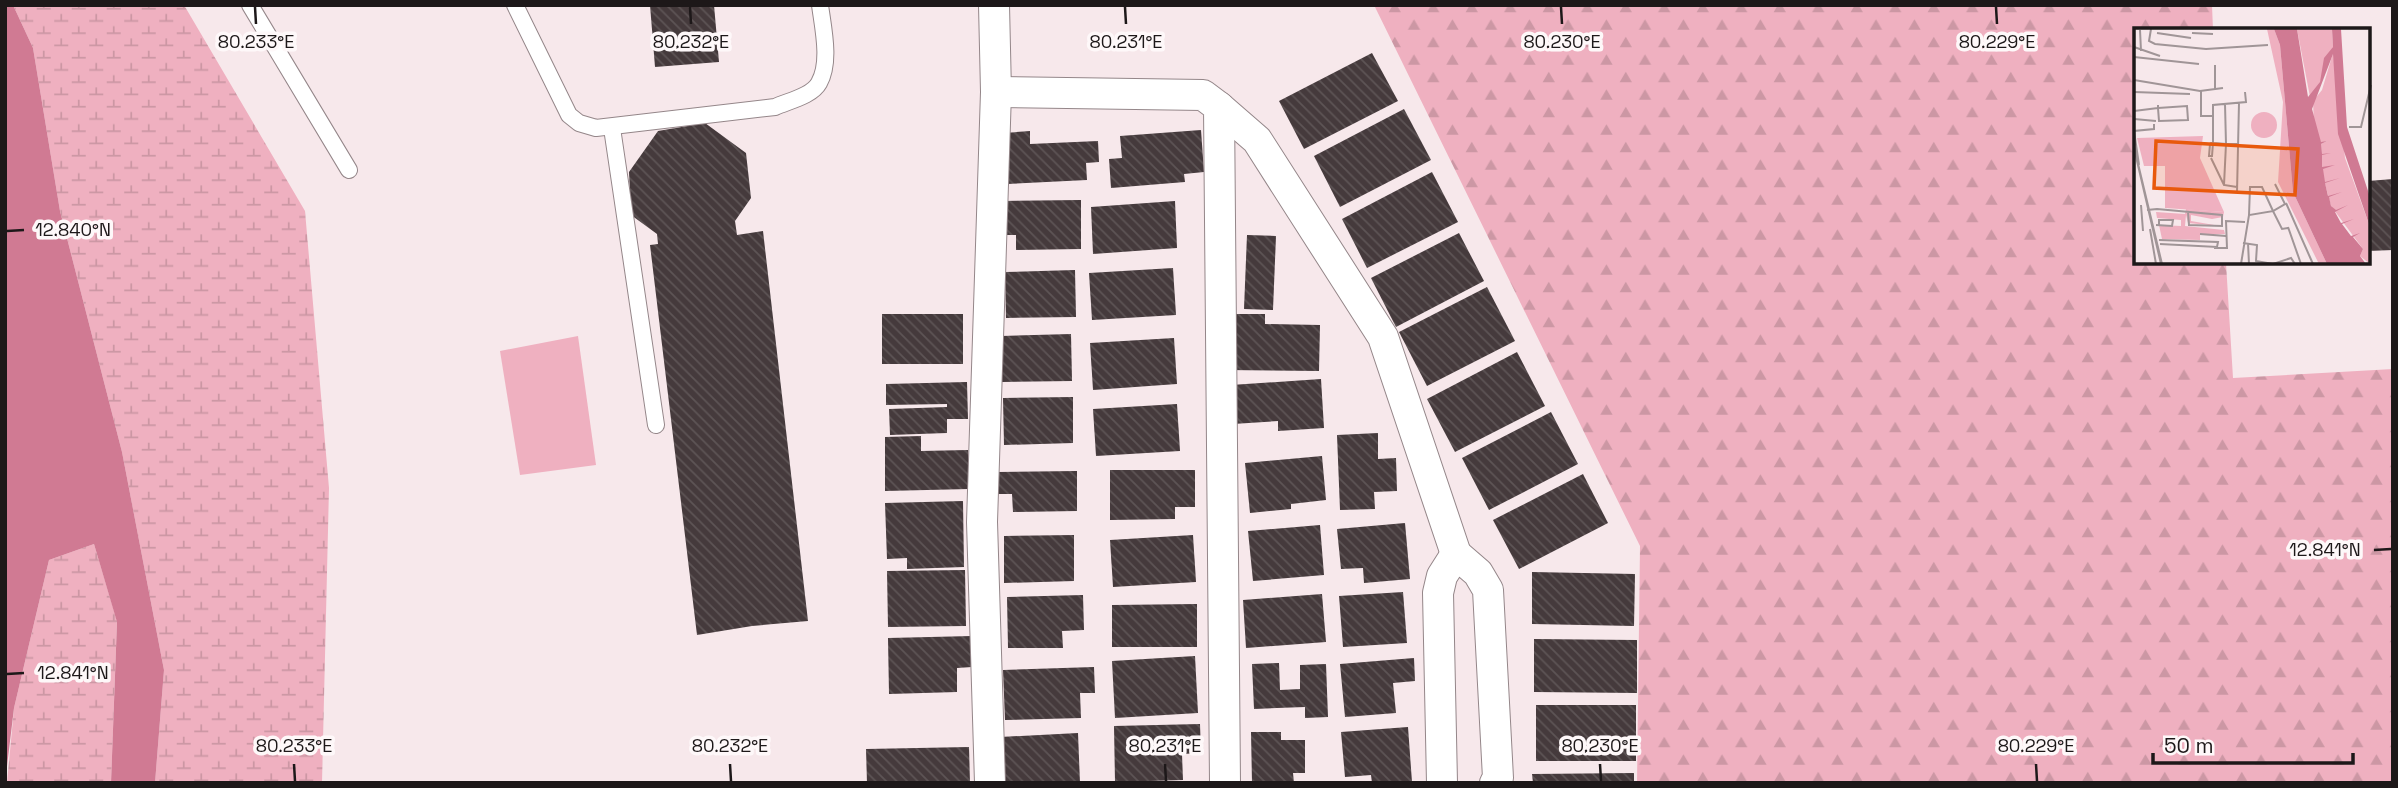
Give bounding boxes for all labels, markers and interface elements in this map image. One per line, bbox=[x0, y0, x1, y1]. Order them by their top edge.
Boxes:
inset map bbox=[2134, 28, 2370, 264]
text: 80.233°E bbox=[218, 30, 294, 53]
text: 80.232°E bbox=[653, 30, 729, 53]
text: 80.231°E bbox=[1090, 30, 1162, 53]
text: 80.230°E bbox=[1523, 30, 1601, 53]
text: 80.229°E bbox=[1959, 30, 2035, 53]
text: 12.840°N bbox=[35, 218, 111, 241]
text: 12.841°N bbox=[2289, 538, 2361, 561]
text: 12.841°N bbox=[37, 661, 109, 684]
scale bar bbox=[2153, 722, 2352, 766]
text: 50 m bbox=[2164, 732, 2214, 759]
text: 80.233°E bbox=[256, 734, 332, 757]
text: 80.232°E bbox=[692, 734, 768, 757]
text: 80.231°E bbox=[1129, 734, 1201, 757]
text: 80.230°E bbox=[1561, 734, 1639, 757]
text: 80.229°E bbox=[1998, 734, 2074, 757]

